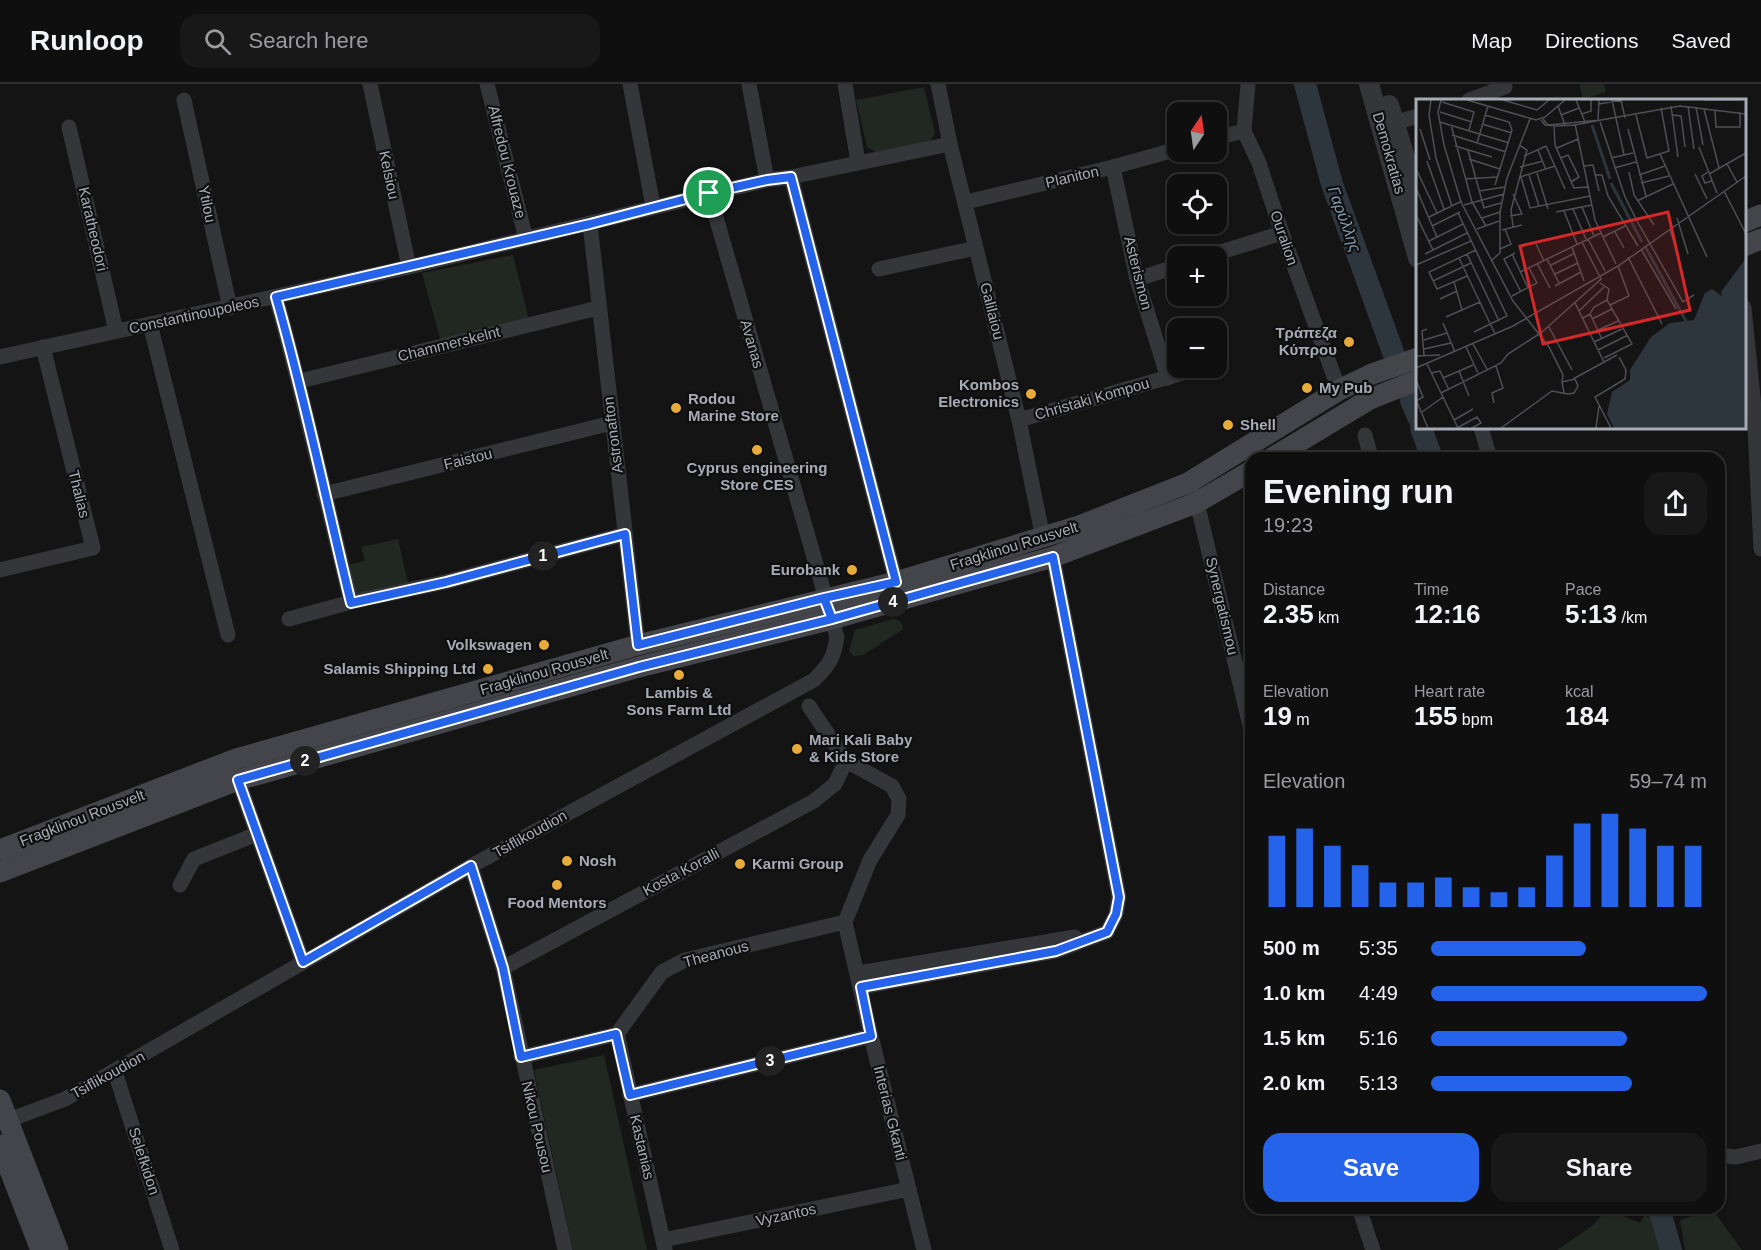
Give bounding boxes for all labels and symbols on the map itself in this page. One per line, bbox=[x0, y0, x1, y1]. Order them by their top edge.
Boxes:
inset map bbox=[1416, 99, 1746, 429]
north arrow bbox=[1167, 102, 1227, 162]
street label: Alfredou Krouaze bbox=[485, 104, 530, 220]
street label: Demokratias bbox=[1370, 110, 1409, 196]
street label: Kelsiou bbox=[376, 149, 403, 201]
street label: Planiton bbox=[1044, 162, 1100, 191]
pin bbox=[683, 167, 734, 218]
street label: Ytilou bbox=[195, 184, 220, 224]
water label: Γαρύλλης bbox=[1325, 184, 1364, 255]
street label: Karatheodori bbox=[76, 185, 111, 273]
street label: Ouralion bbox=[1267, 208, 1302, 267]
street label: Asterismon bbox=[1121, 234, 1156, 311]
street label: Galilaiou bbox=[977, 281, 1008, 341]
street label: Constantinoupoleos bbox=[127, 292, 261, 337]
street label: Avanas bbox=[737, 318, 768, 370]
street label: Chammerskelnt bbox=[396, 322, 503, 364]
place label: Τράπεζα Κύπρου bbox=[1275, 324, 1338, 358]
marker: Τράπεζα Κύπρου bbox=[1342, 335, 1356, 349]
street label: Christaki Kompou bbox=[1033, 374, 1151, 423]
place label: Kombos Electronics bbox=[938, 376, 1019, 410]
place label: My Pub bbox=[1319, 379, 1372, 396]
marker: My Pub bbox=[1300, 381, 1314, 395]
marker: Kombos Electronics bbox=[1024, 387, 1038, 401]
place label: Rodou Marine Store bbox=[688, 390, 779, 424]
street label: Astronafton bbox=[599, 396, 626, 474]
marker: Rodou Marine Store bbox=[669, 401, 683, 415]
place label: Shell bbox=[1240, 416, 1276, 433]
marker: Shell bbox=[1221, 418, 1235, 432]
marker: Cyprus engineering Store CES bbox=[750, 443, 764, 457]
street label: Faistou bbox=[442, 444, 494, 473]
place label: Cyprus engineering Store CES bbox=[687, 459, 827, 493]
street label: Thalias bbox=[65, 468, 94, 519]
street label: Fragklinou Rousvelt bbox=[948, 518, 1081, 573]
pin: 1 bbox=[528, 541, 558, 571]
street label: Synergatismou bbox=[1203, 555, 1242, 657]
place label: Eurobank bbox=[771, 561, 841, 578]
marker: Eurobank bbox=[845, 563, 859, 577]
pin: 4 bbox=[878, 587, 908, 617]
place label: Volkswagen bbox=[446, 636, 532, 653]
marker: Volkswagen bbox=[537, 638, 551, 652]
street label: Fragklinou Rousvelt bbox=[478, 645, 611, 698]
place label: Salamis Shipping Ltd bbox=[323, 660, 476, 677]
marker: Salamis Shipping Ltd bbox=[481, 662, 495, 676]
marker: Lambis & Sons Farm Ltd bbox=[672, 668, 686, 682]
place label: Lambis & Sons Farm Ltd bbox=[626, 684, 732, 718]
place label: Mari Kali Baby & Kids Store bbox=[809, 731, 913, 765]
marker: Mari Kali Baby & Kids Store bbox=[790, 742, 804, 756]
pin: 2 bbox=[290, 746, 320, 776]
street label: Fragklinou Rousvelt bbox=[17, 786, 148, 849]
street label: Tsiflikoudion bbox=[490, 806, 570, 861]
street label: Kosta Koralli bbox=[640, 844, 722, 899]
place label: Nosh bbox=[579, 852, 617, 869]
marker: Nosh bbox=[560, 854, 574, 868]
place label: Karmi Group bbox=[752, 855, 844, 872]
marker: Karmi Group bbox=[733, 857, 747, 871]
marker: Food Mentors bbox=[550, 878, 564, 892]
place label: Food Mentors bbox=[507, 894, 607, 911]
street label: Theanous bbox=[681, 937, 750, 970]
pin: 3 bbox=[755, 1046, 785, 1076]
street label: Tsiflikoudion bbox=[68, 1047, 148, 1102]
street label: Interias Gkanti bbox=[871, 1064, 910, 1162]
street label: Nikou Pousou bbox=[519, 1079, 556, 1174]
street label: Kastanias bbox=[627, 1113, 658, 1181]
street label: Selefkidon bbox=[126, 1125, 163, 1197]
street label: Vyzantos bbox=[754, 1200, 818, 1229]

